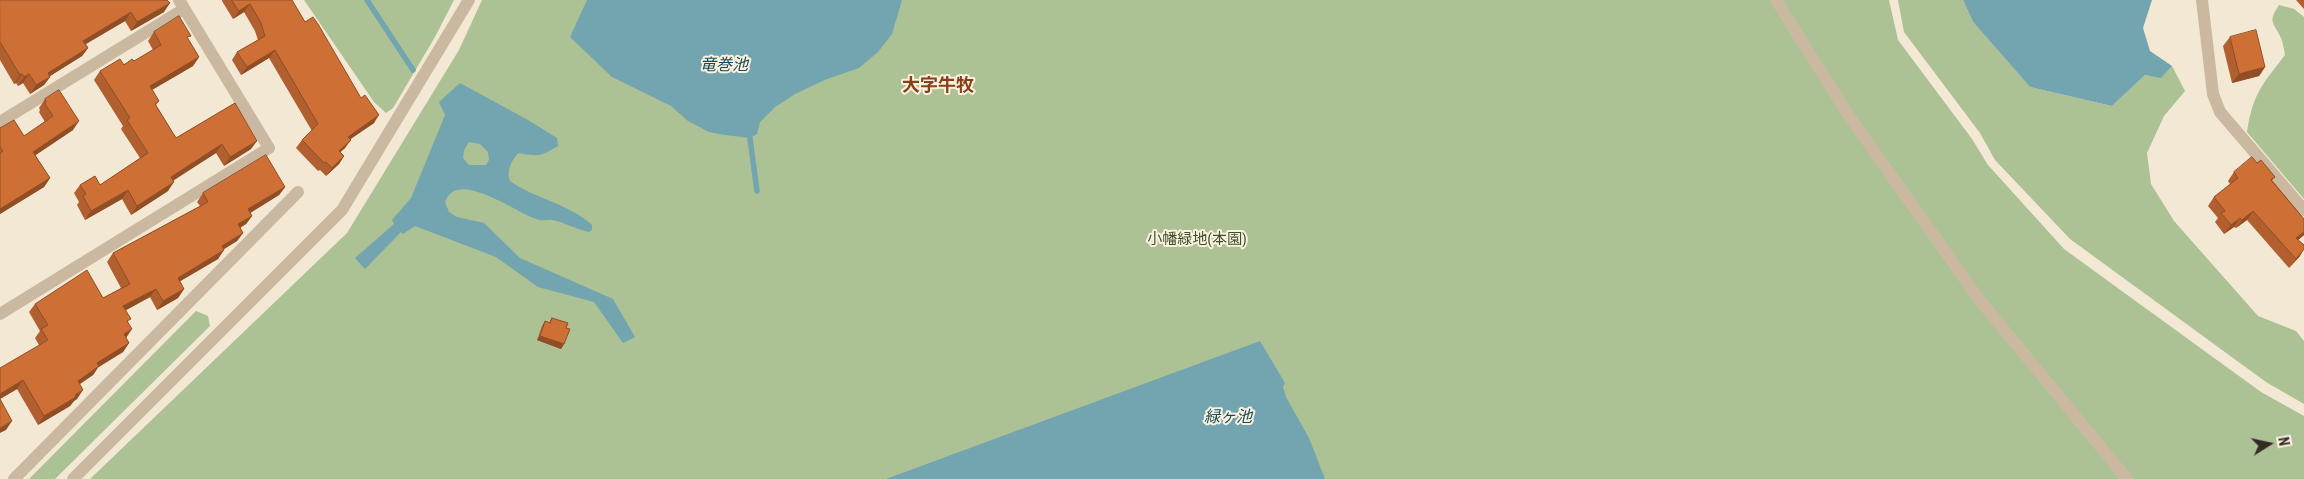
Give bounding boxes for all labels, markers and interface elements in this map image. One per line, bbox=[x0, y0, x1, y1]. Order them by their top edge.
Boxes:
water label: 竜巻池 bbox=[700, 56, 748, 76]
district label: 大字牛牧 bbox=[902, 75, 974, 97]
park label: 小幡緑地(本園) bbox=[1147, 231, 1247, 249]
water label: 緑ヶ池 bbox=[1204, 408, 1252, 428]
north arrow bbox=[2244, 419, 2294, 469]
text: N bbox=[2275, 436, 2292, 447]

